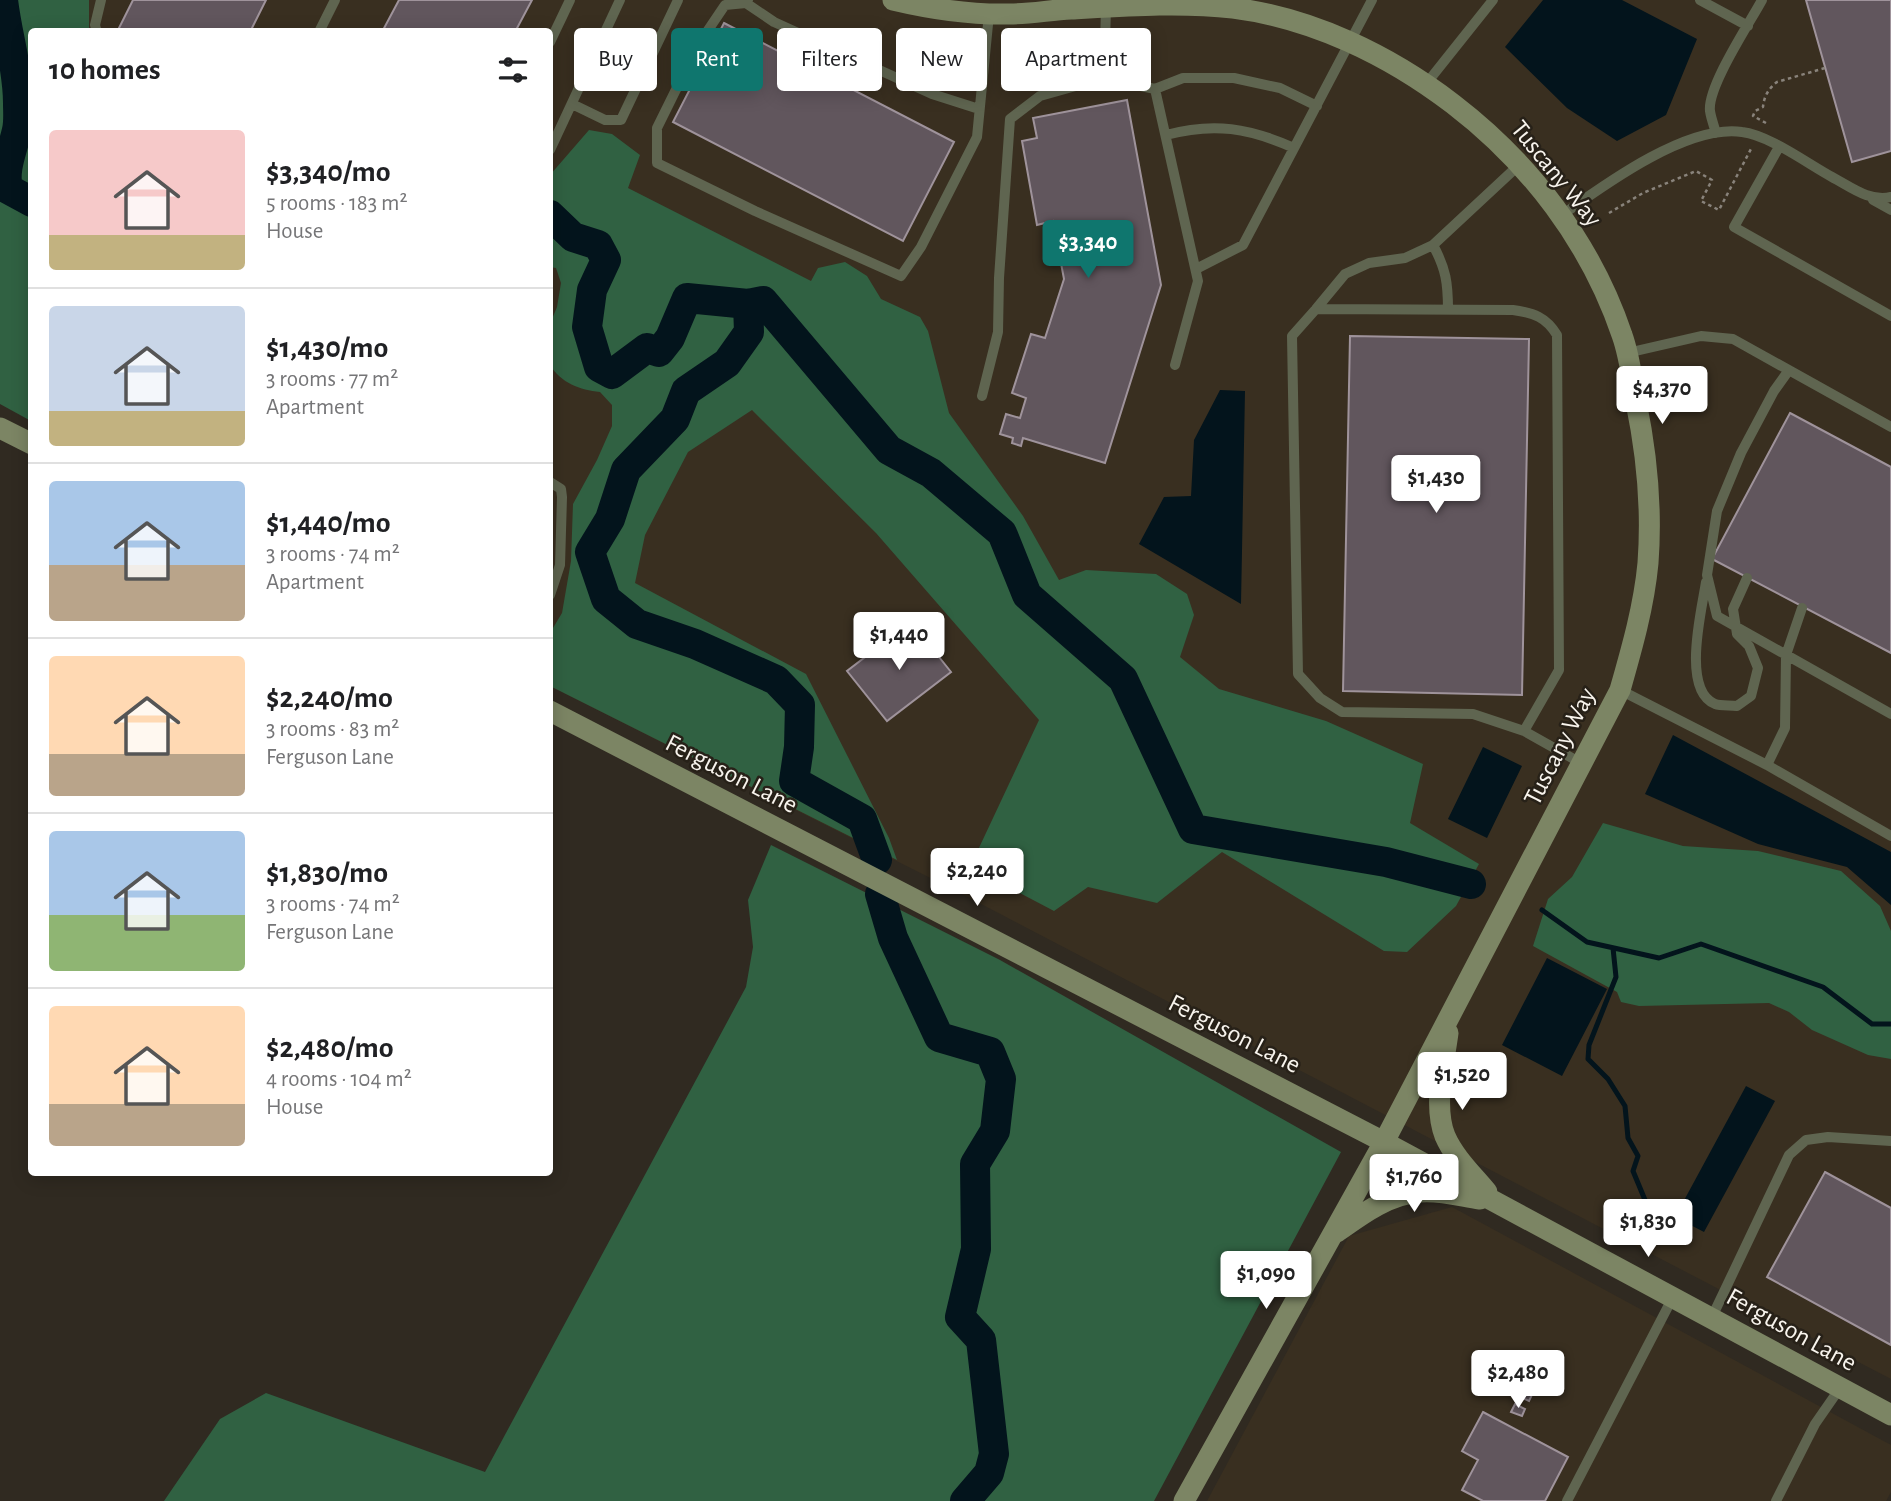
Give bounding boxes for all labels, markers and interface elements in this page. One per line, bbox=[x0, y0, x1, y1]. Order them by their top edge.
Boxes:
chip: Buy bbox=[574, 28, 657, 91]
chip: Rent bbox=[671, 28, 763, 91]
chip: Filters bbox=[777, 28, 882, 91]
chip: New bbox=[896, 28, 987, 91]
chip: Apartment bbox=[1001, 28, 1151, 91]
icon: filters bbox=[494, 51, 532, 89]
text: 10 homes bbox=[49, 55, 160, 85]
street label: Tuscany Way bbox=[1506, 116, 1607, 232]
text: $3,340/mo bbox=[266, 157, 391, 187]
icon: home bbox=[105, 158, 189, 242]
text: 5 rooms · 183 m² bbox=[266, 192, 407, 215]
text: House bbox=[266, 220, 323, 243]
pin: $3,340 bbox=[1031, 220, 1145, 280]
text: $3,340 bbox=[1059, 231, 1118, 254]
text: $1,430/mo bbox=[266, 333, 388, 363]
icon: home bbox=[105, 334, 189, 418]
pin: $4,370 bbox=[1605, 366, 1719, 426]
text: 3 rooms · 77 m² bbox=[266, 368, 398, 391]
text: $4,370 bbox=[1632, 377, 1692, 400]
text: Apartment bbox=[266, 396, 364, 419]
pin: $1,430 bbox=[1379, 456, 1493, 515]
text: $1,430 bbox=[1407, 466, 1465, 489]
text: $1,440/mo bbox=[266, 508, 391, 538]
icon: home bbox=[105, 509, 189, 593]
text: 3 rooms · 74 m² bbox=[266, 543, 400, 566]
text: Apartment bbox=[266, 571, 364, 594]
pin: $1,440 bbox=[842, 612, 956, 672]
text: $1,440 bbox=[869, 623, 929, 646]
text: $2,240/mo bbox=[266, 683, 393, 713]
street label: Tuscany Way bbox=[1519, 683, 1601, 809]
icon: home bbox=[105, 684, 189, 768]
text: 3 rooms · 83 m² bbox=[266, 718, 399, 741]
street label: Ferguson Lane bbox=[661, 730, 802, 818]
text: Ferguson Lane bbox=[266, 746, 394, 769]
pin: $2,240 bbox=[920, 848, 1034, 908]
text: $1,830/mo bbox=[266, 858, 388, 888]
icon: home bbox=[105, 859, 189, 943]
text: $2,240 bbox=[947, 859, 1007, 882]
text: 3 rooms · 74 m² bbox=[266, 893, 400, 916]
text: Ferguson Lane bbox=[266, 921, 394, 944]
street label: Ferguson Lane bbox=[1164, 990, 1305, 1078]
text: $2,480/mo bbox=[266, 1033, 394, 1063]
icon: home bbox=[105, 1034, 189, 1118]
pin: $1,520 bbox=[1405, 1052, 1519, 1112]
text: $1,520 bbox=[1434, 1063, 1490, 1086]
text: 4 rooms · 104 m² bbox=[266, 1068, 412, 1091]
text: House bbox=[266, 1096, 323, 1119]
pin: $1,760 bbox=[1357, 1154, 1471, 1214]
text: $1,760 bbox=[1386, 1165, 1442, 1188]
pin: $1,830 bbox=[1591, 1200, 1705, 1259]
text: $1,830 bbox=[1619, 1210, 1677, 1233]
pin: $1,090 bbox=[1209, 1252, 1323, 1311]
text: $1,090 bbox=[1237, 1262, 1295, 1285]
street label: Ferguson Lane bbox=[1722, 1283, 1861, 1376]
pin: $2,480 bbox=[1461, 1350, 1575, 1410]
text: $2,480 bbox=[1487, 1361, 1549, 1384]

